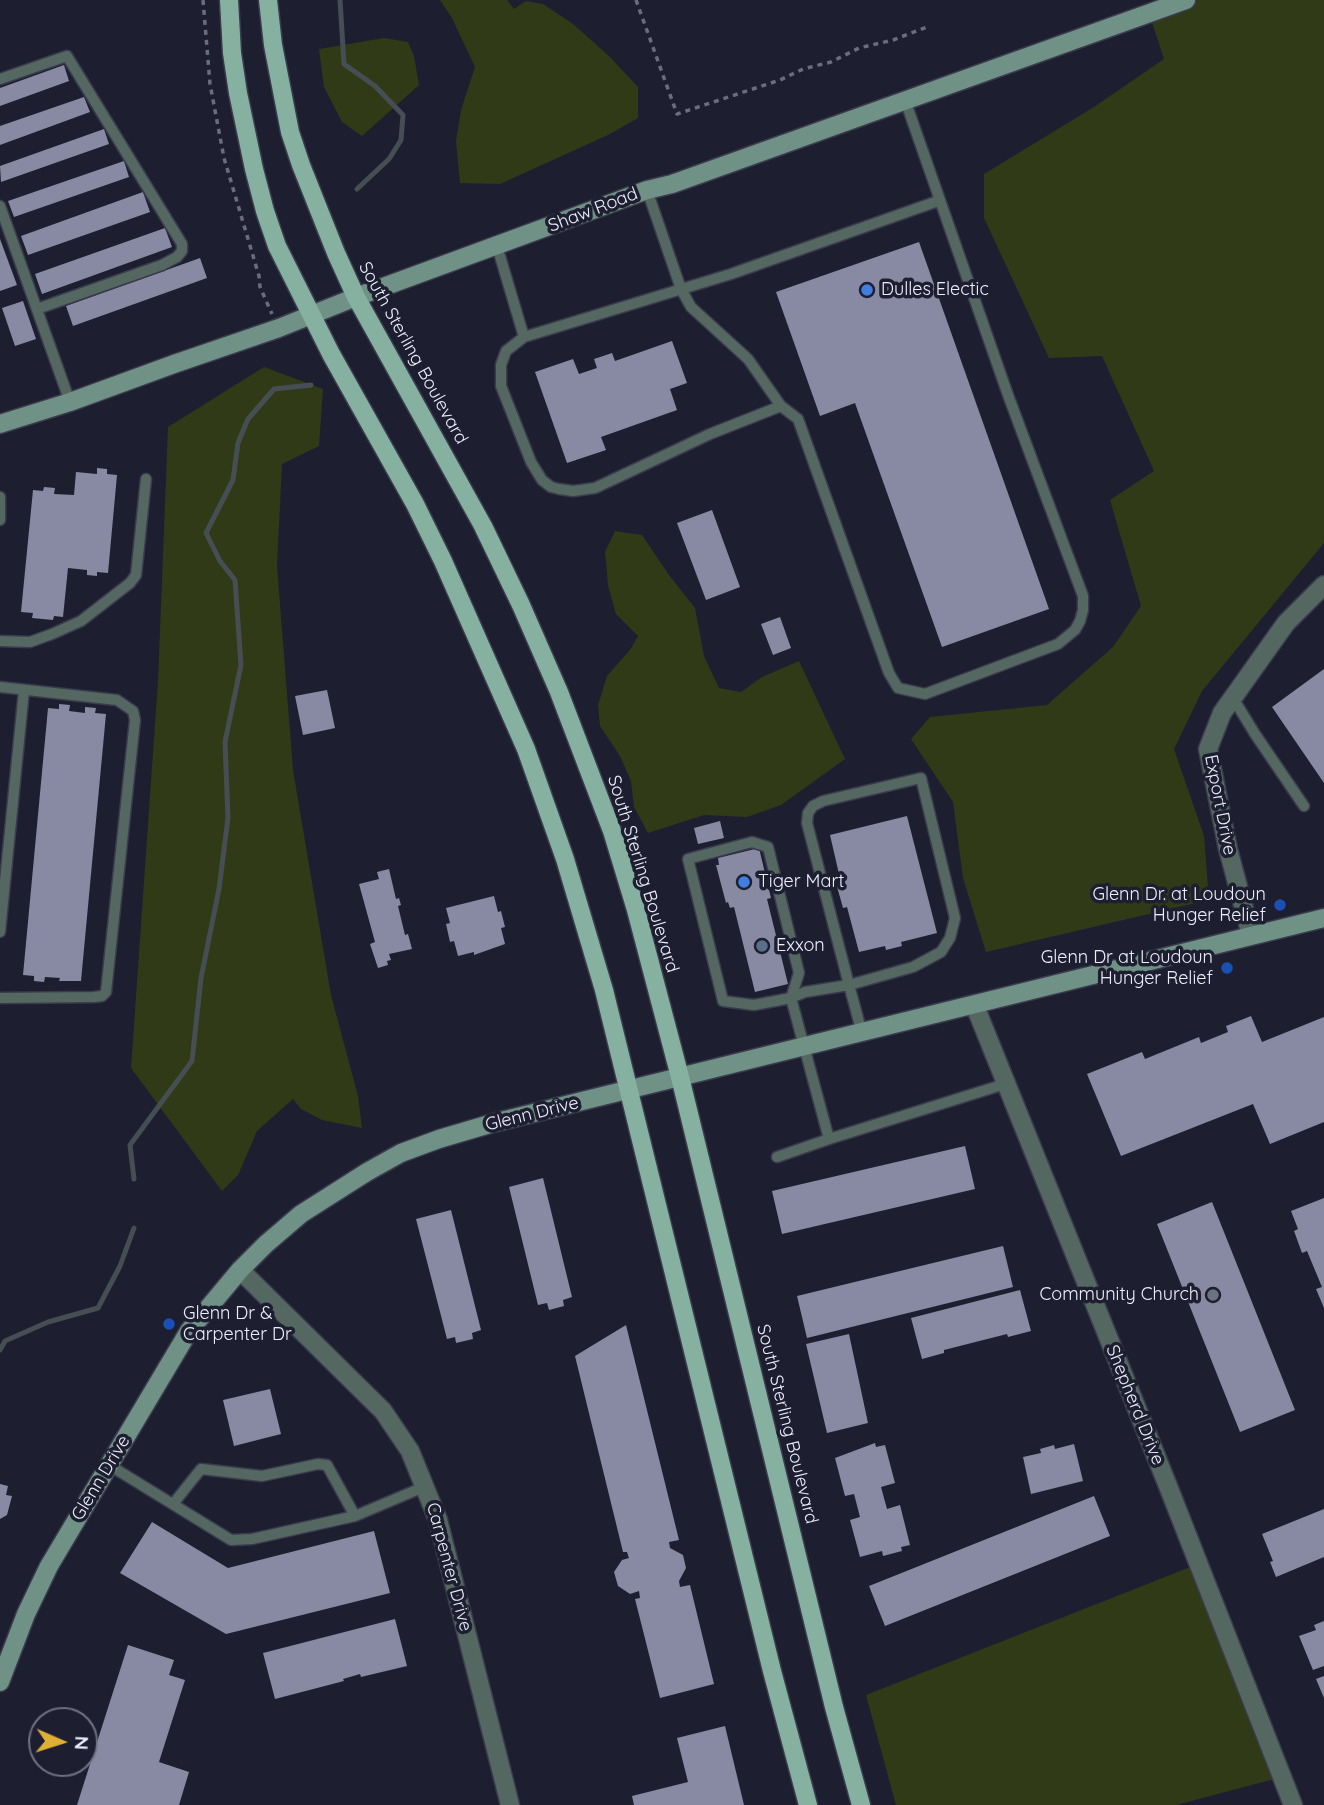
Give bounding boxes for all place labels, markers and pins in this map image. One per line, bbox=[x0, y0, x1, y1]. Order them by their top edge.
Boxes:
place label: Dulles Electic bbox=[881, 279, 989, 301]
marker: Dulles Electic bbox=[859, 282, 875, 298]
place label: Tiger Mart bbox=[758, 871, 844, 893]
marker: Tiger Mart bbox=[736, 874, 752, 890]
place label: Glenn Dr. at Loudoun Hunger Relief bbox=[1092, 884, 1266, 926]
marker: Glenn Dr. at Loudoun Hunger Relief bbox=[1272, 897, 1288, 913]
place label: Exxon bbox=[776, 935, 825, 957]
marker: Exxon bbox=[754, 938, 770, 954]
place label: Glenn Dr at Loudoun Hunger Relief bbox=[1041, 947, 1213, 990]
marker: Glenn Dr at Loudoun Hunger Relief bbox=[1219, 960, 1235, 976]
place label: Community Church bbox=[1040, 1284, 1199, 1306]
marker: Community Church bbox=[1205, 1287, 1221, 1303]
place label: Glenn Dr & Carpenter Dr bbox=[183, 1303, 292, 1346]
marker: Glenn Dr & Carpenter Dr bbox=[161, 1316, 177, 1332]

